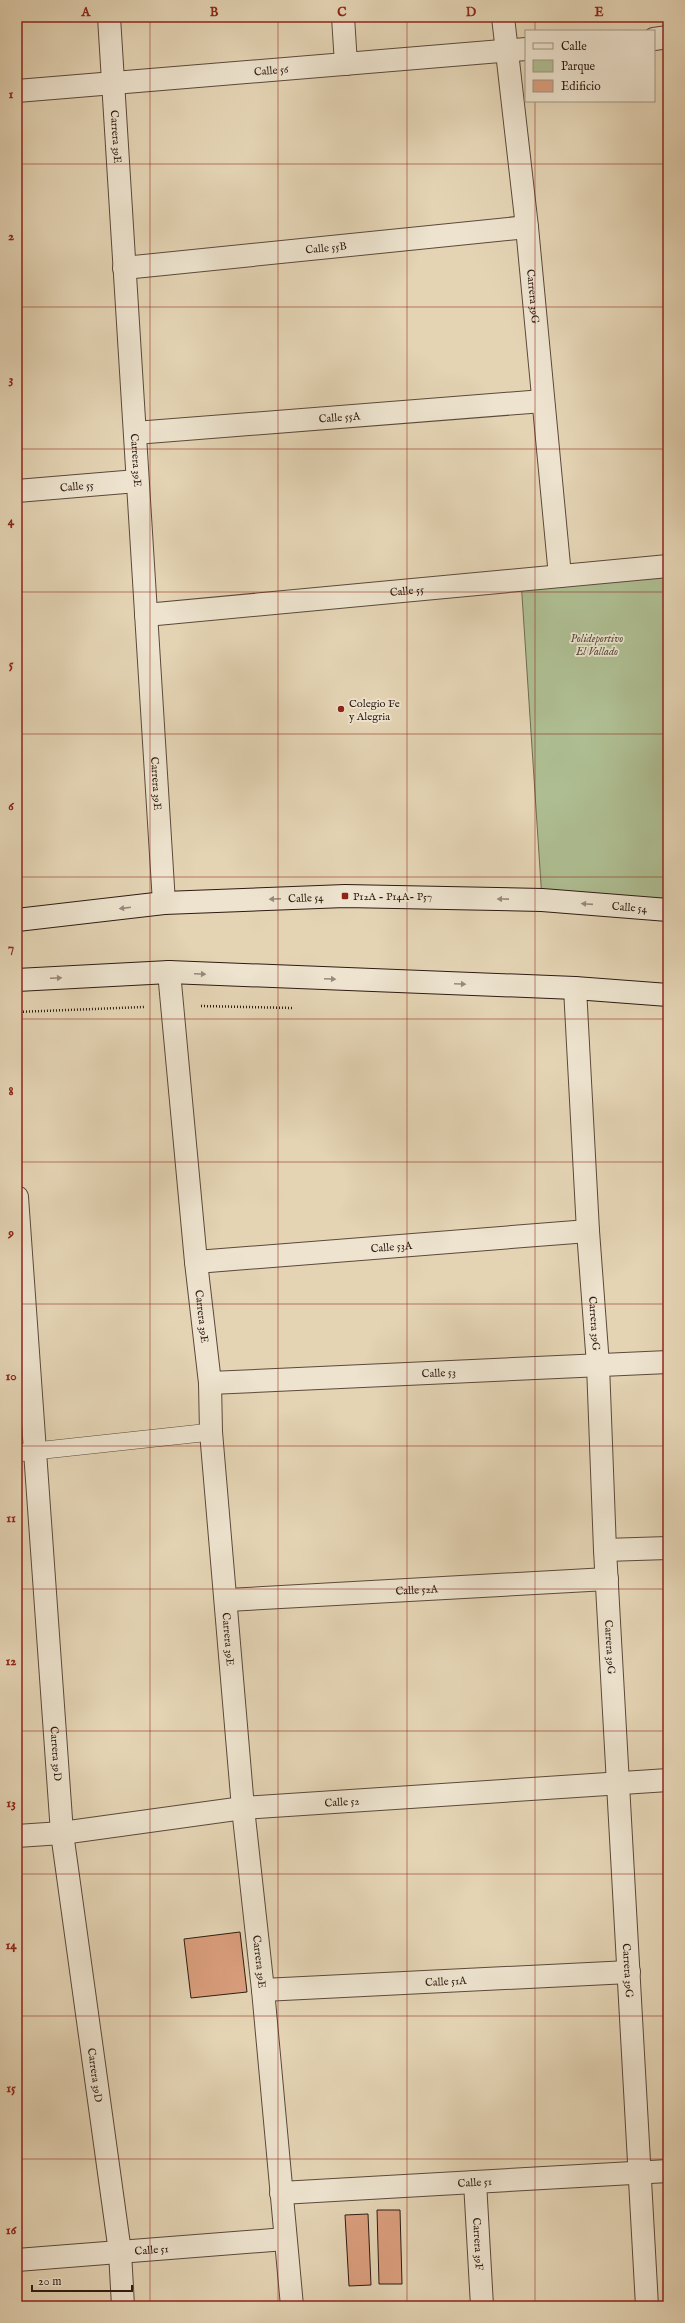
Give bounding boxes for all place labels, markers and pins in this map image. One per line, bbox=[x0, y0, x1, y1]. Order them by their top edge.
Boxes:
place label: Colegio Fe y Alegria bbox=[348, 697, 400, 724]
marker: Colegio Fe y Alegria bbox=[336, 704, 346, 714]
place label: P12A - P14A- P57 bbox=[353, 890, 432, 904]
marker: P12A - P14A- P57 bbox=[340, 891, 350, 901]

